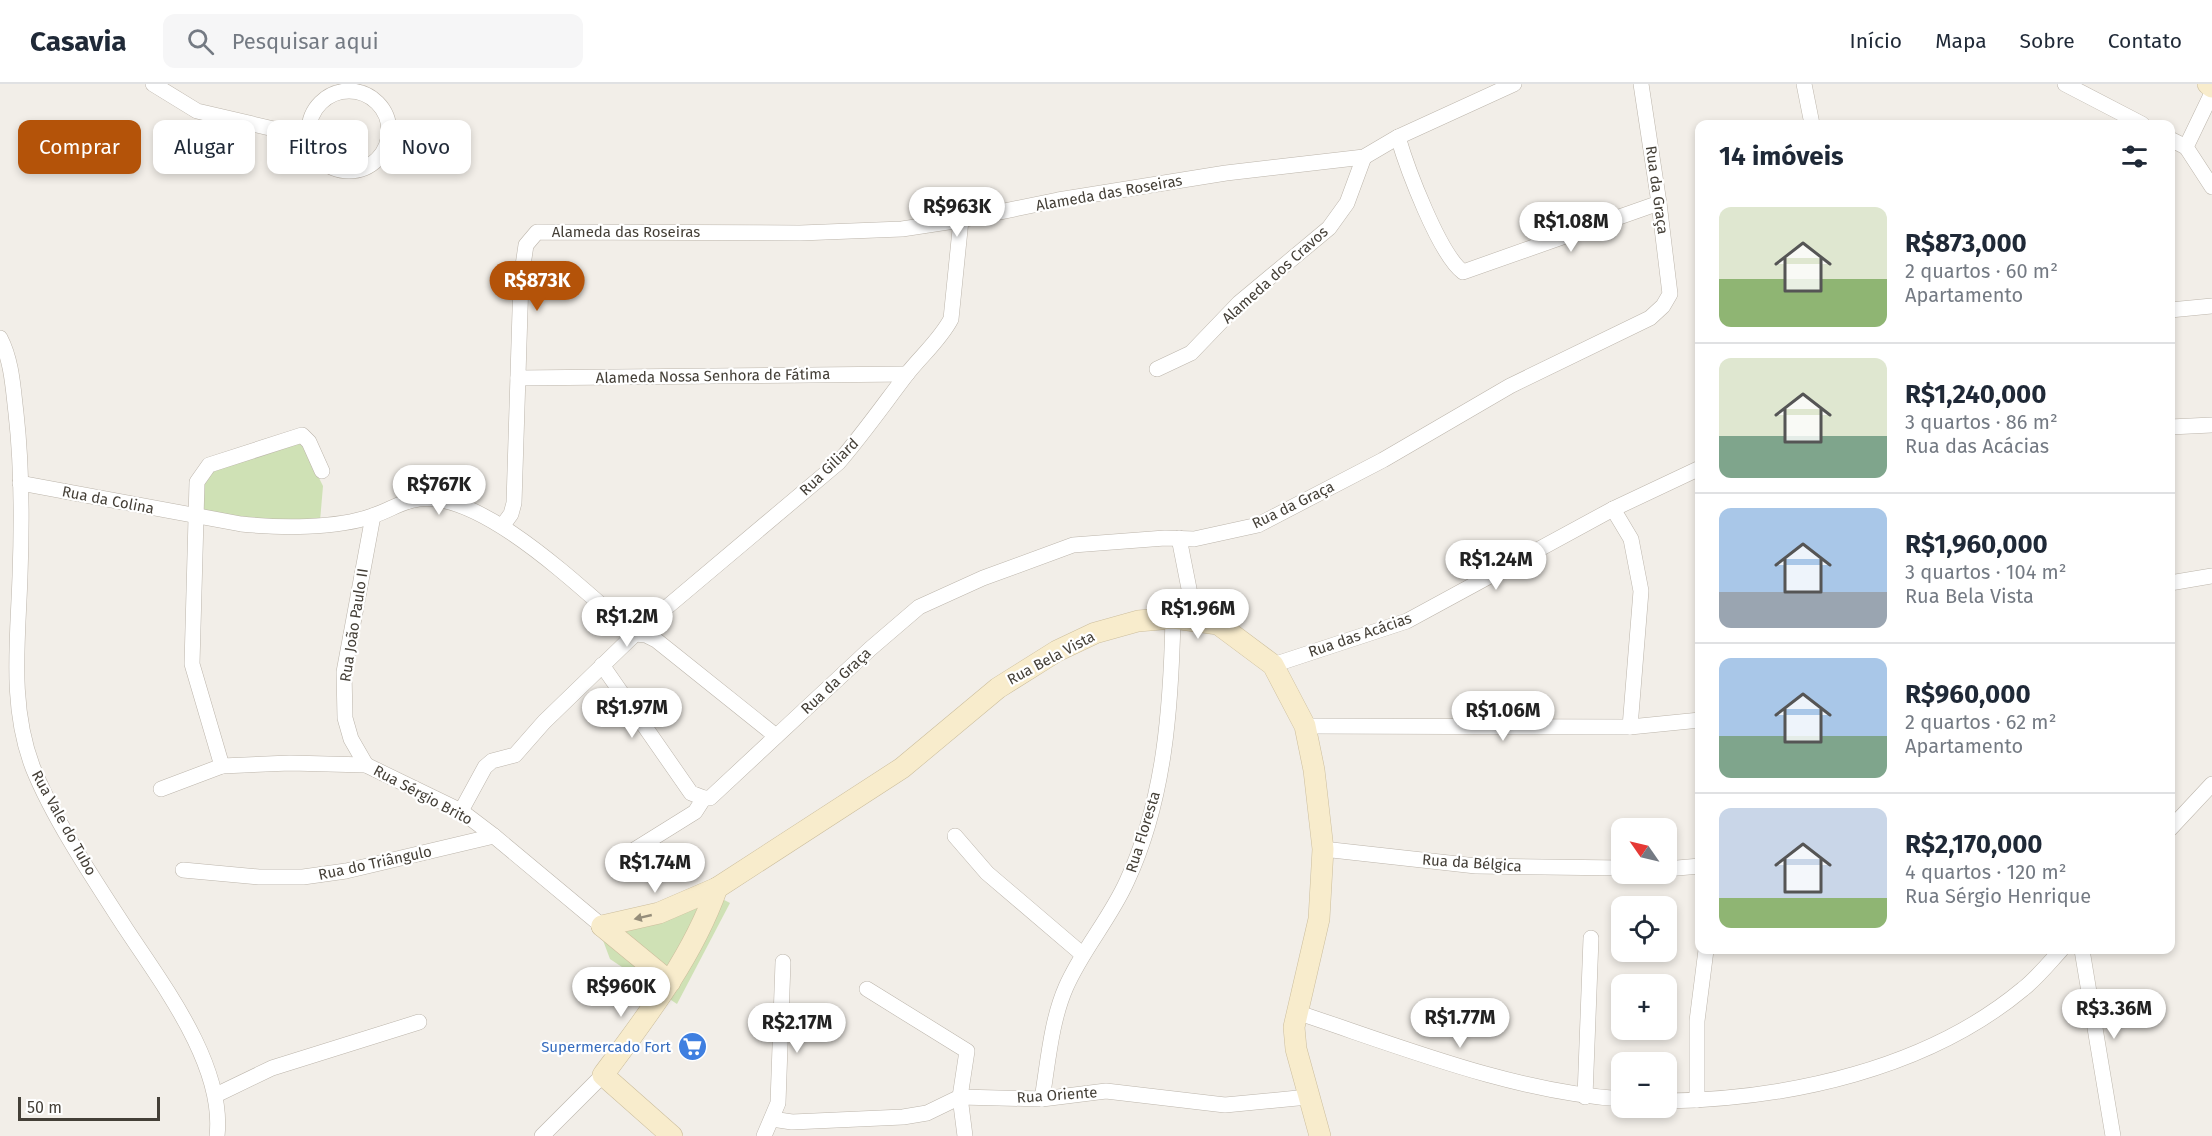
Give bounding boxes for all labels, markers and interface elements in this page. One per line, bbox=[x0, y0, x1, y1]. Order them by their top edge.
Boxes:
search box bbox=[163, 14, 583, 68]
text: Casavia bbox=[30, 25, 127, 58]
icon: search bbox=[184, 25, 217, 58]
text: Pesquisar aqui bbox=[232, 28, 379, 55]
text: Início bbox=[1849, 28, 1902, 54]
text: Mapa bbox=[1935, 28, 1987, 54]
text: Sobre bbox=[2020, 28, 2075, 54]
text: Contato bbox=[2108, 28, 2182, 54]
chip: Comprar bbox=[18, 120, 141, 174]
chip: Alugar bbox=[153, 120, 255, 174]
chip: Filtros bbox=[267, 120, 368, 174]
chip: Novo bbox=[380, 120, 471, 174]
icon: filters bbox=[2118, 140, 2151, 173]
text: 14 imóveis bbox=[1719, 141, 1844, 172]
street label: Rua da Graça bbox=[1642, 145, 1672, 235]
street label: Alameda das Roseiras bbox=[1034, 171, 1184, 215]
pin: R$963K bbox=[908, 187, 1006, 238]
text: R$963K bbox=[923, 194, 991, 218]
pin: R$1.08M bbox=[1516, 202, 1626, 253]
text: R$1.08M bbox=[1533, 209, 1609, 233]
street label: Alameda das Roseiras bbox=[552, 223, 700, 241]
street label: Alameda dos Cravos bbox=[1218, 223, 1332, 327]
text: R$873,000 bbox=[1905, 228, 2027, 259]
icon: home bbox=[1767, 231, 1839, 303]
text: 2 quartos · 60 m² bbox=[1905, 259, 2058, 283]
pin: R$873K bbox=[488, 261, 586, 312]
text: R$873K bbox=[504, 268, 570, 292]
text: Apartamento bbox=[1905, 283, 2023, 307]
street label: Alameda Nossa Senhora de Fátima bbox=[596, 365, 830, 387]
text: R$1,240,000 bbox=[1905, 379, 2047, 410]
icon: home bbox=[1767, 382, 1839, 454]
text: 3 quartos · 86 m² bbox=[1905, 410, 2058, 434]
text: Rua das Acácias bbox=[1905, 434, 2049, 458]
street label: Rua Giliard bbox=[796, 435, 862, 499]
pin: R$767K bbox=[390, 465, 488, 516]
text: R$767K bbox=[407, 472, 471, 496]
street label: Rua da Graça bbox=[1249, 477, 1337, 533]
street label: Rua da Colina bbox=[60, 482, 156, 518]
text: R$1,960,000 bbox=[1905, 529, 2048, 560]
icon: home bbox=[1767, 532, 1839, 604]
pin: R$1.24M bbox=[1441, 540, 1551, 591]
text: R$1.24M bbox=[1459, 547, 1533, 571]
text: 3 quartos · 104 m² bbox=[1905, 560, 2067, 584]
street label: Rua João Paulo II bbox=[336, 567, 372, 683]
text: Rua Bela Vista bbox=[1905, 584, 2034, 608]
pin: R$1.96M bbox=[1143, 589, 1253, 640]
text: R$1.96M bbox=[1161, 596, 1235, 620]
pin: R$1.2M bbox=[578, 597, 676, 648]
text: R$1.2M bbox=[596, 604, 658, 628]
street label: Rua das Acácias bbox=[1306, 609, 1414, 661]
street label: Rua Bela Vista bbox=[1004, 627, 1098, 689]
street label: Rua da Graça bbox=[797, 644, 875, 718]
text: R$960,000 bbox=[1905, 679, 2031, 710]
icon: home bbox=[1767, 682, 1839, 754]
pin: R$1.97M bbox=[577, 688, 687, 739]
pin: R$1.06M bbox=[1448, 691, 1558, 742]
text: R$1.97M bbox=[596, 695, 668, 719]
text: R$1.06M bbox=[1466, 698, 1540, 722]
text: 2 quartos · 62 m² bbox=[1905, 710, 2056, 734]
text: Apartamento bbox=[1905, 734, 2023, 758]
street label: Rua Sérgio Brito bbox=[370, 761, 476, 829]
street label: Rua Vale do Tubo bbox=[28, 767, 100, 879]
street label: Rua Floresta bbox=[1122, 789, 1164, 875]
north arrow bbox=[1611, 818, 1677, 884]
map controls bbox=[1611, 818, 1677, 1118]
text: R$2,170,000 bbox=[1905, 829, 2043, 860]
icon: home bbox=[1767, 832, 1839, 904]
street label: Rua do Triângulo bbox=[317, 842, 433, 884]
pin: R$1.74M bbox=[600, 843, 710, 894]
text: R$1.74M bbox=[619, 850, 691, 874]
street label: Rua da Bélgica bbox=[1422, 851, 1522, 875]
text: 4 quartos · 120 m² bbox=[1905, 860, 2067, 884]
text: Rua Sérgio Henrique bbox=[1905, 884, 2091, 908]
button: locate bbox=[1611, 896, 1677, 962]
one-way arrow bbox=[634, 912, 652, 922]
pin: R$960K bbox=[572, 967, 670, 1018]
text: R$960K bbox=[586, 974, 656, 998]
button: + bbox=[1611, 974, 1677, 1040]
pin: R$3.36M bbox=[2059, 989, 2169, 1040]
text: R$3.36M bbox=[2076, 996, 2152, 1020]
pin: R$1.77M bbox=[1405, 998, 1515, 1049]
pin: R$2.17M bbox=[742, 1003, 852, 1054]
text: R$1.77M bbox=[1425, 1005, 1495, 1029]
text: R$2.17M bbox=[762, 1010, 832, 1034]
supermarket icon: Supermercado Fort bbox=[676, 1031, 708, 1063]
place label: Supermercado Fort bbox=[541, 1038, 672, 1056]
button: − bbox=[1611, 1052, 1677, 1118]
street label: Rua Oriente bbox=[1016, 1083, 1098, 1107]
scale bar bbox=[18, 1094, 160, 1122]
text: 50 m bbox=[27, 1098, 62, 1117]

